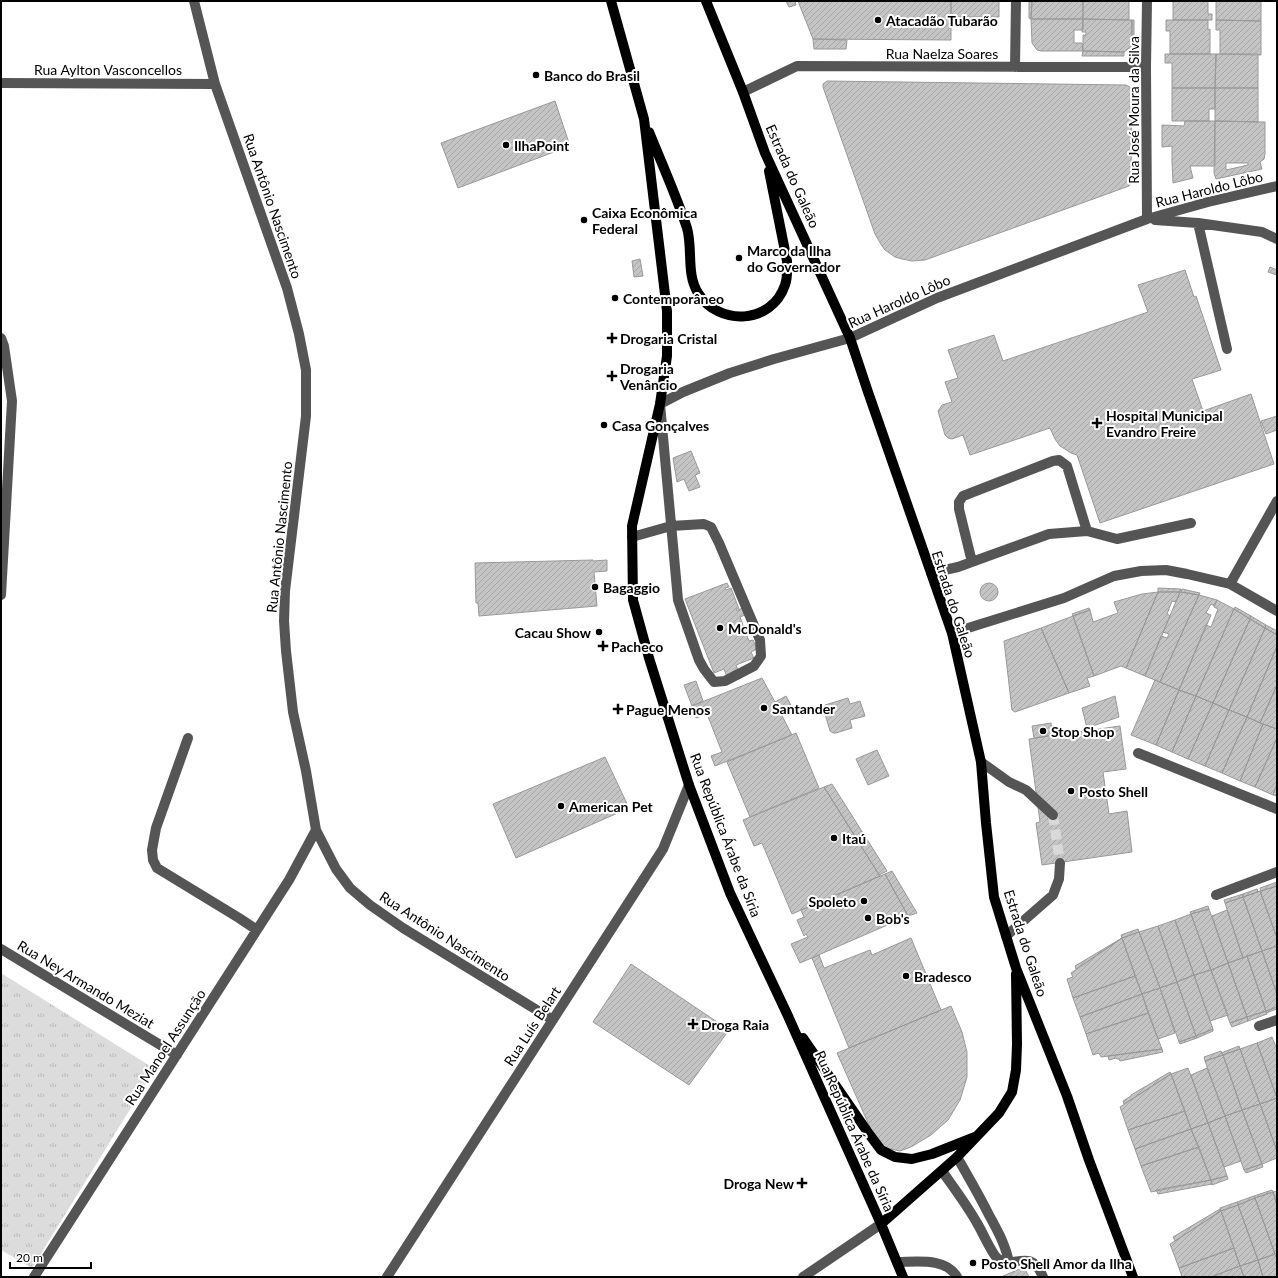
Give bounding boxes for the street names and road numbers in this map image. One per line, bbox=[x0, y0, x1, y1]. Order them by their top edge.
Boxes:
street label: Rua José Moura da Silva bbox=[1125, 36, 1142, 184]
street label: Rua Naelza Soares bbox=[886, 45, 998, 62]
street label: Rua Aylton Vasconcellos bbox=[34, 61, 182, 78]
street label: Estrada do Galeão bbox=[763, 122, 823, 230]
street label: Rua Antônio Nascimento bbox=[240, 131, 306, 281]
street label: Rua Haroldo Lôbo bbox=[1154, 167, 1265, 211]
street label: Rua Haroldo Lôbo bbox=[845, 271, 953, 331]
street label: Rua Antônio Nascimento bbox=[263, 460, 295, 614]
street label: Estrada do Galeão bbox=[929, 548, 979, 660]
street label: Rua República Árabe da Síria bbox=[687, 751, 765, 919]
street label: Rua Antônio Nascimento bbox=[377, 887, 514, 985]
street label: Estrada do Galeão bbox=[1001, 887, 1051, 999]
street label: Rua Ney Armando Meziat bbox=[15, 936, 157, 1032]
street label: Rua Luís Belart bbox=[500, 983, 564, 1069]
street label: Rua Manoel Assunção bbox=[121, 986, 209, 1108]
street label: Rua República Árabe da Síria bbox=[812, 1048, 898, 1214]

